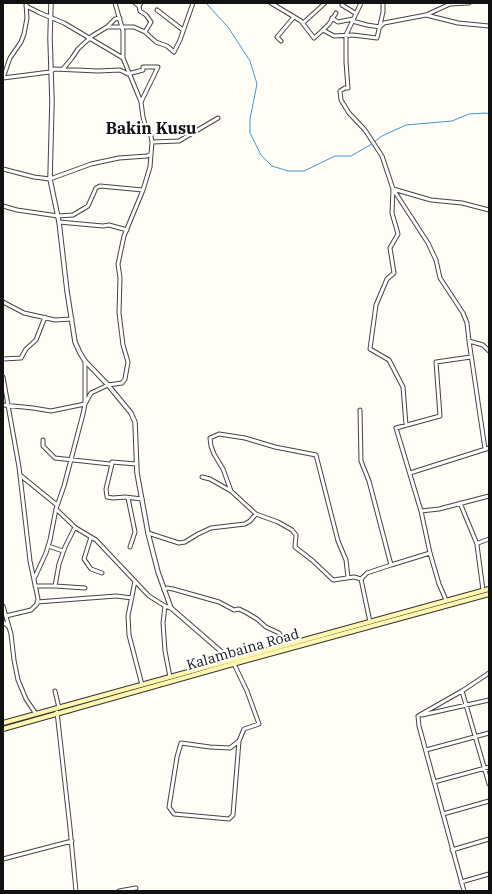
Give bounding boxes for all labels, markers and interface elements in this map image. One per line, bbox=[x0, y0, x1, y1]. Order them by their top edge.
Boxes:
district label: Bakin Kusu bbox=[106, 119, 196, 139]
street label: Kalambaina Road bbox=[185, 626, 301, 674]

